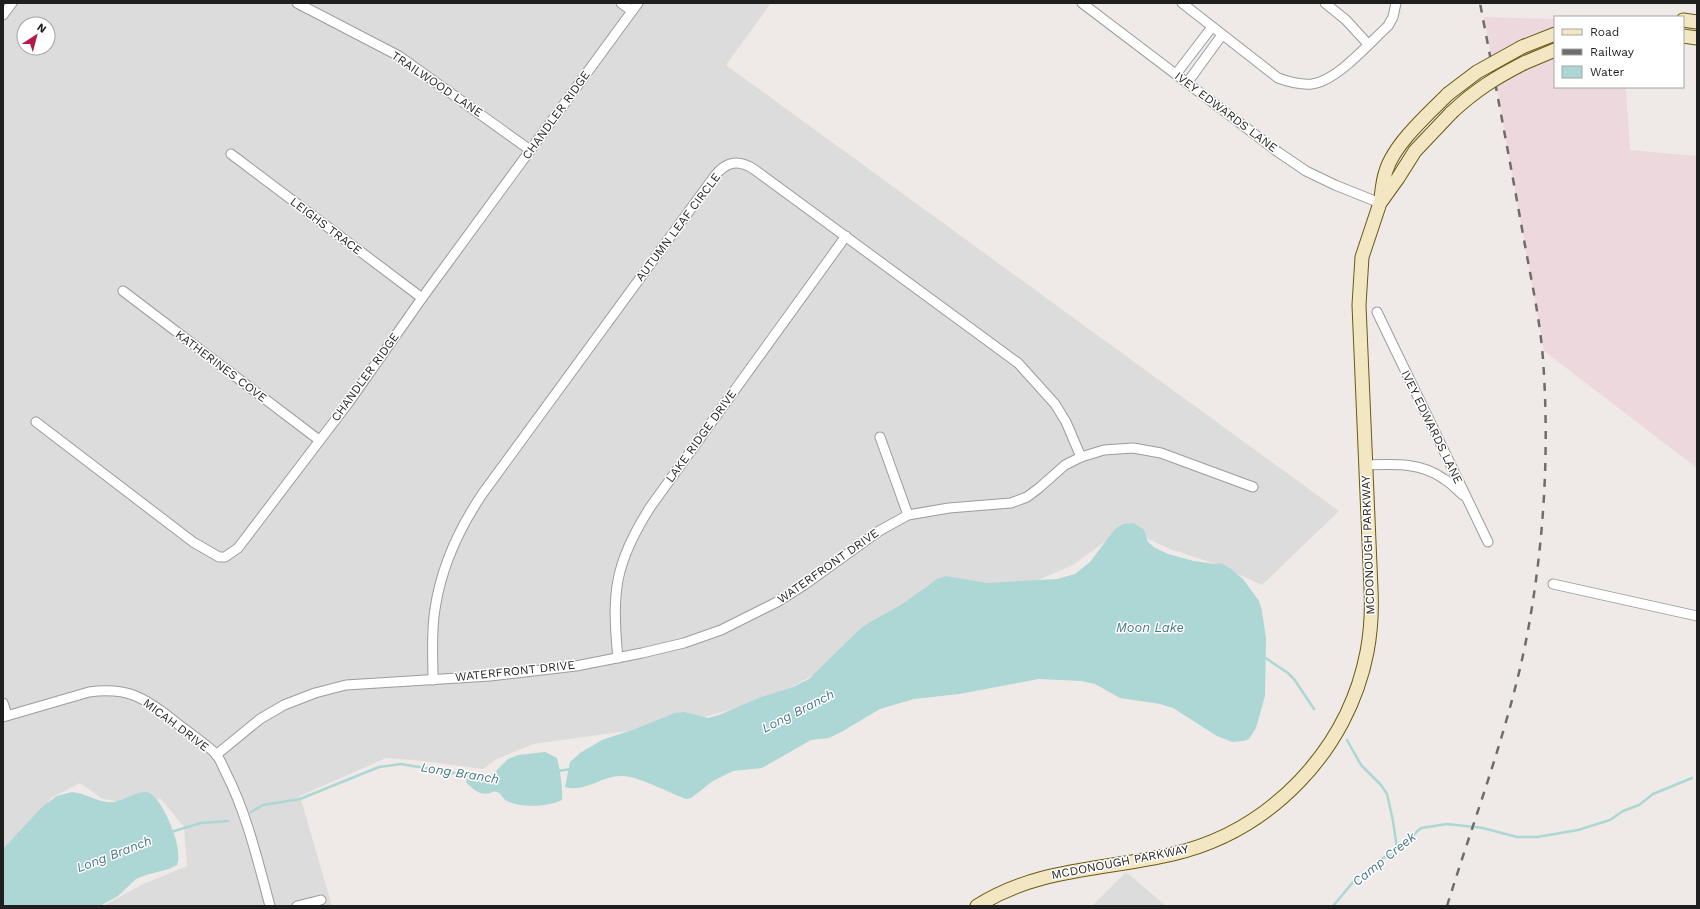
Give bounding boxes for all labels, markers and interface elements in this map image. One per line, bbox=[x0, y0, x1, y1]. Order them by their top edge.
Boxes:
north arrow bbox=[16, 16, 56, 56]
legend bbox=[1554, 16, 1684, 88]
text: N bbox=[34, 21, 49, 36]
text: Road bbox=[1590, 25, 1619, 39]
text: Railway bbox=[1590, 45, 1635, 59]
street label: TRAILWOOD LANE bbox=[389, 48, 485, 120]
text: Water bbox=[1590, 65, 1625, 79]
street label: CHANDLER RIDGE bbox=[519, 68, 593, 162]
street label: IVEY EDWARDS LANE bbox=[1172, 69, 1280, 155]
street label: AUTUMN LEAF CIRCLE bbox=[633, 170, 723, 284]
street label: LEIGHS TRACE bbox=[287, 194, 365, 258]
street label: KATHERINES COVE bbox=[173, 327, 270, 405]
street label: CHANDLER RIDGE bbox=[328, 330, 402, 424]
street label: IVEY EDWARDS LANE bbox=[1398, 368, 1466, 486]
street label: LAKE RIDGE DRIVE bbox=[663, 387, 739, 485]
street label: MCDONOUGH PARKWAY bbox=[1359, 475, 1377, 615]
street label: WATERFRONT DRIVE bbox=[775, 526, 882, 606]
water label: Moon Lake bbox=[1116, 620, 1184, 635]
street label: WATERFRONT DRIVE bbox=[454, 658, 576, 684]
water label: Long Branch bbox=[759, 686, 837, 736]
street label: MICAH DRIVE bbox=[140, 696, 212, 754]
water label: Long Branch bbox=[420, 759, 500, 787]
water label: Camp Creek bbox=[1349, 828, 1419, 889]
water label: Long Branch bbox=[74, 833, 154, 875]
street label: MCDONOUGH PARKWAY bbox=[1050, 842, 1190, 882]

